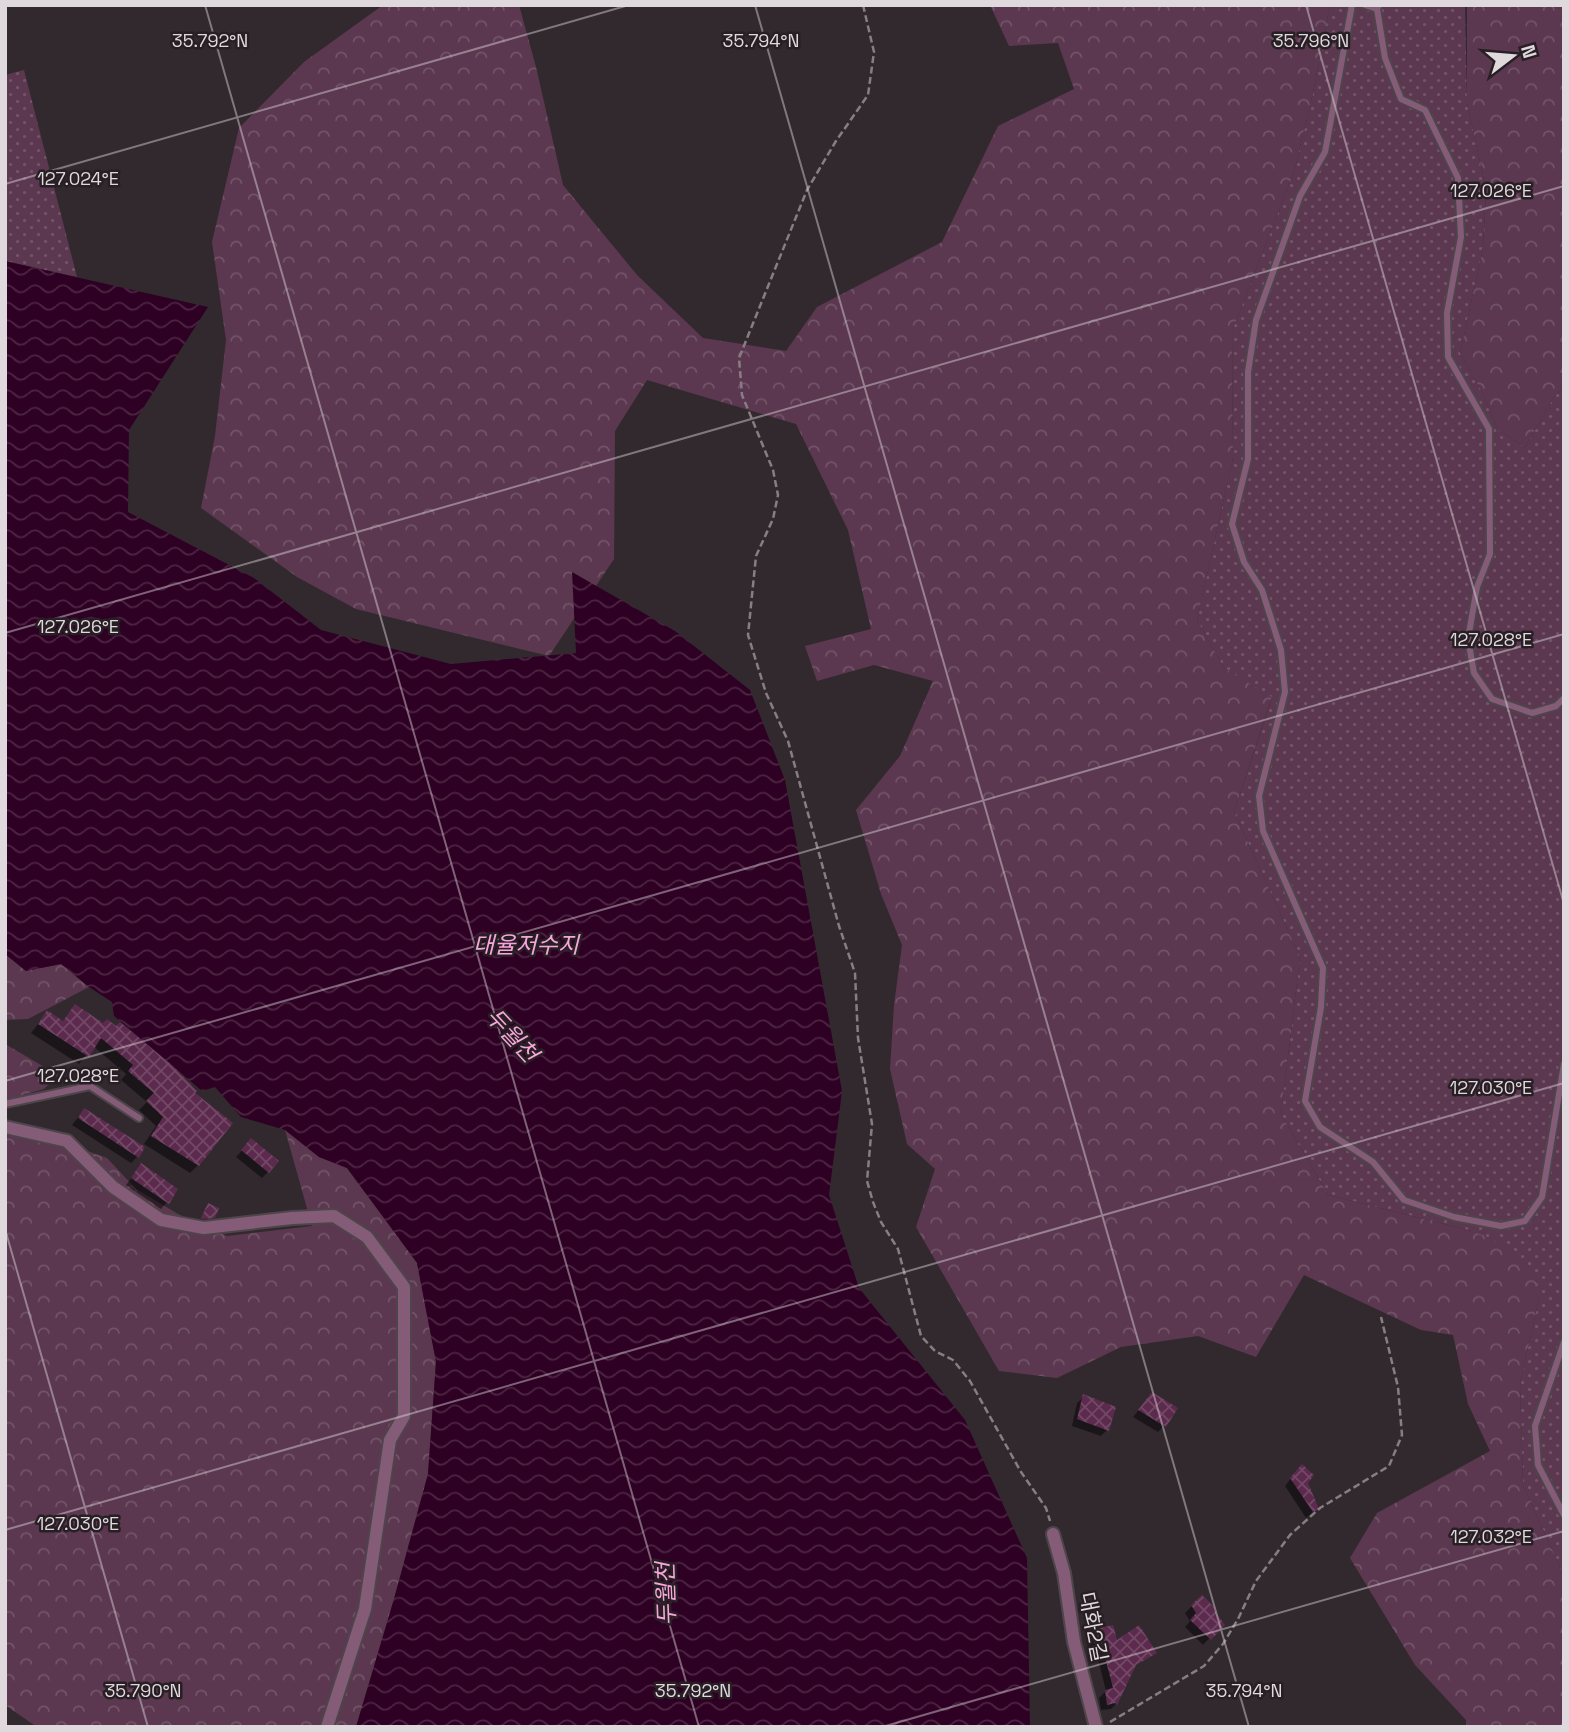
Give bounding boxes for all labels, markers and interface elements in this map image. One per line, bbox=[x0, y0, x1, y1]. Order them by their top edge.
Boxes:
north arrow bbox=[1478, 21, 1548, 91]
text: 35.792°N bbox=[172, 29, 248, 52]
text: 35.794°N bbox=[723, 29, 799, 52]
text: 35.796°N bbox=[1273, 29, 1349, 52]
text: N bbox=[1515, 42, 1543, 61]
text: 127.024°E bbox=[37, 167, 119, 190]
text: 127.026°E bbox=[1450, 179, 1532, 202]
text: 127.026°E bbox=[37, 615, 119, 638]
text: 127.028°E bbox=[1450, 628, 1532, 651]
water label: 대율저수지 bbox=[473, 930, 581, 960]
water label: 두월천 bbox=[479, 1002, 547, 1071]
text: 127.028°E bbox=[37, 1064, 119, 1087]
text: 127.030°E bbox=[1450, 1076, 1532, 1099]
text: 127.030°E bbox=[37, 1512, 119, 1535]
text: 127.032°E bbox=[1450, 1525, 1532, 1548]
water label: 두월천 bbox=[650, 1559, 682, 1626]
street label: 대화2길 bbox=[1074, 1590, 1113, 1664]
text: 35.790°N bbox=[104, 1679, 182, 1702]
text: 35.792°N bbox=[655, 1679, 731, 1702]
text: 35.794°N bbox=[1206, 1679, 1282, 1702]

